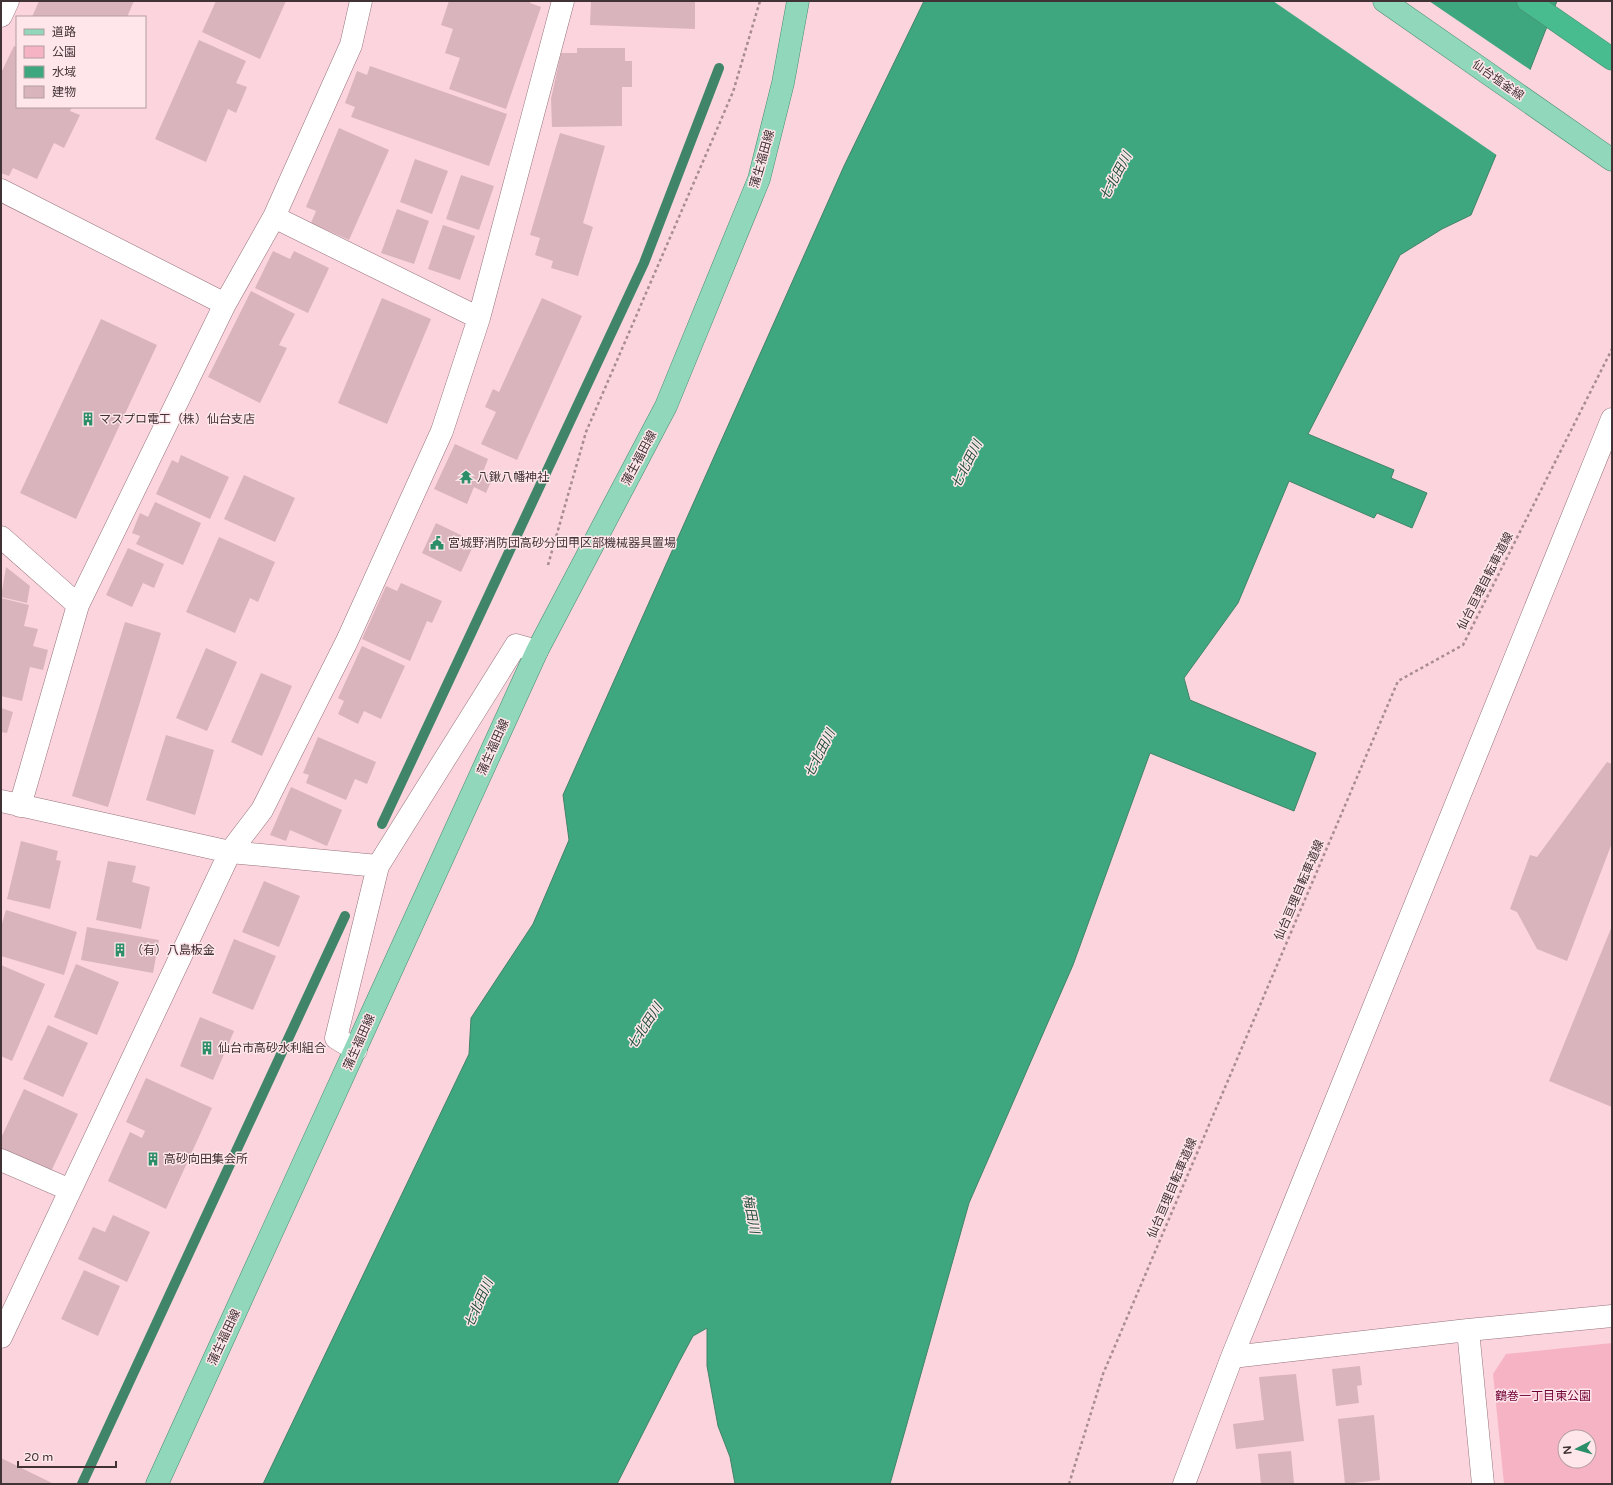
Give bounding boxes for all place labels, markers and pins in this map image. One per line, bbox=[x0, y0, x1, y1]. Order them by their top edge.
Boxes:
building icon: マスプロ電工（株）仙台支店 bbox=[80, 411, 96, 427]
place label: マスプロ電工（株）仙台支店 bbox=[99, 412, 255, 426]
temple icon: 八鍬八幡神社 bbox=[458, 469, 474, 485]
place label: 八鍬八幡神社 bbox=[477, 470, 549, 484]
public building icon: 宮城野消防団高砂分団甲区部機械器具置場 bbox=[429, 535, 445, 551]
place label: 宮城野消防団高砂分団甲区部機械器具置場 bbox=[448, 536, 676, 550]
building icon: （有）八島板金 bbox=[112, 942, 128, 958]
place label: （有）八島板金 bbox=[131, 943, 215, 957]
building icon: 仙台市高砂水利組合 bbox=[199, 1040, 215, 1056]
place label: 仙台市高砂水利組合 bbox=[218, 1041, 326, 1055]
building icon: 高砂向田集会所 bbox=[145, 1151, 161, 1167]
place label: 高砂向田集会所 bbox=[164, 1152, 248, 1166]

